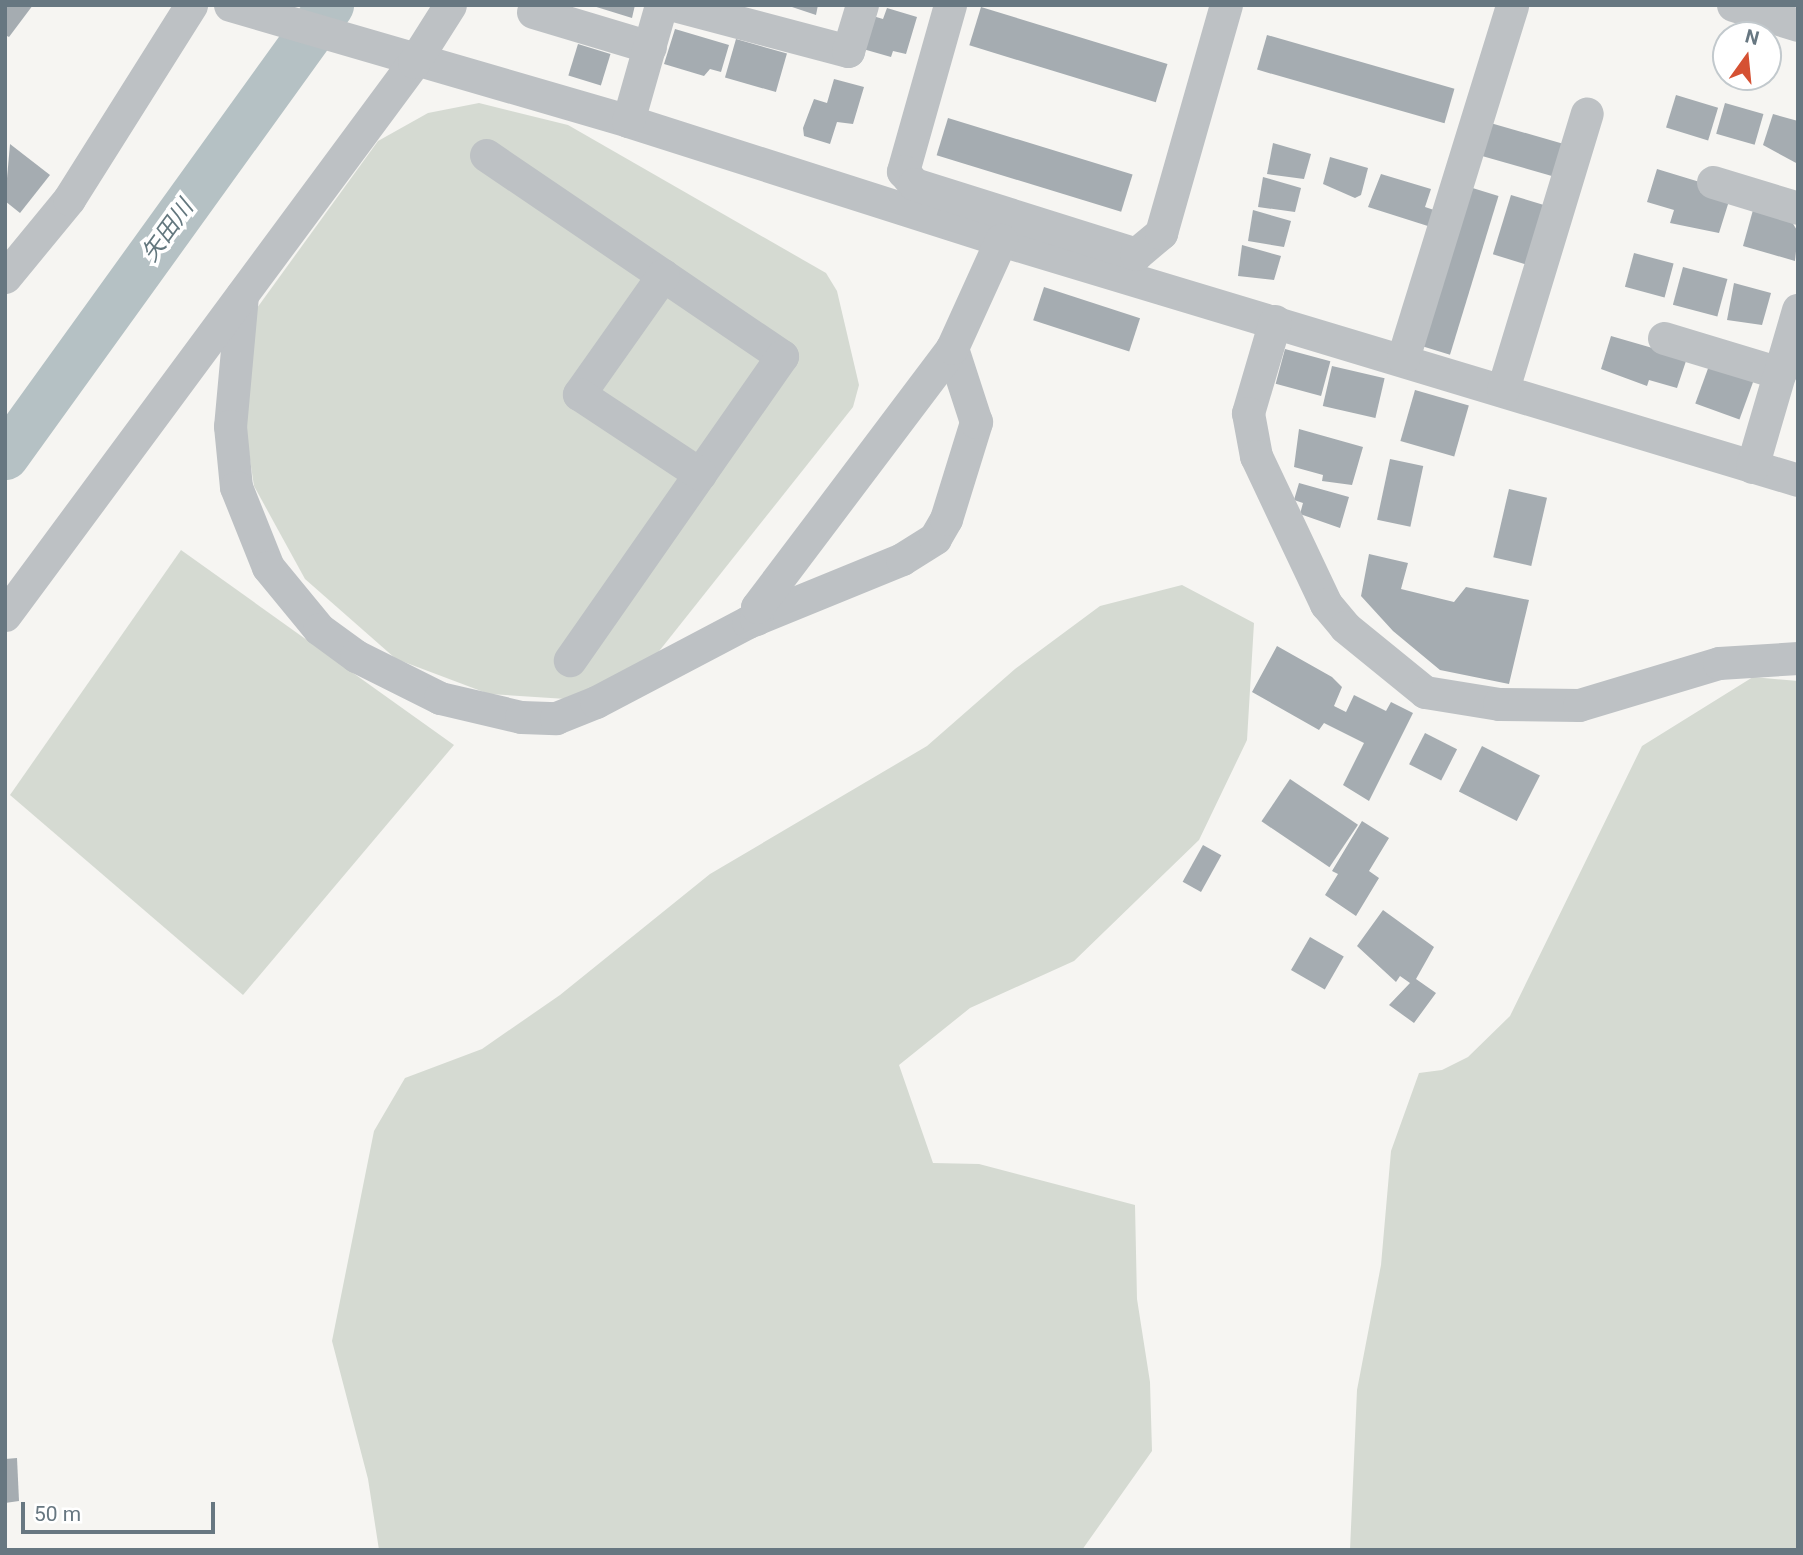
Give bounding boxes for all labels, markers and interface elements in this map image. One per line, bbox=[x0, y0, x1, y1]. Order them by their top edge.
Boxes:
north arrow bbox=[1712, 21, 1782, 91]
text: N bbox=[1743, 24, 1761, 50]
water label: 矢田川 bbox=[137, 195, 199, 267]
scale bar bbox=[24, 1488, 219, 1532]
text: 50 m bbox=[34, 1502, 81, 1526]

